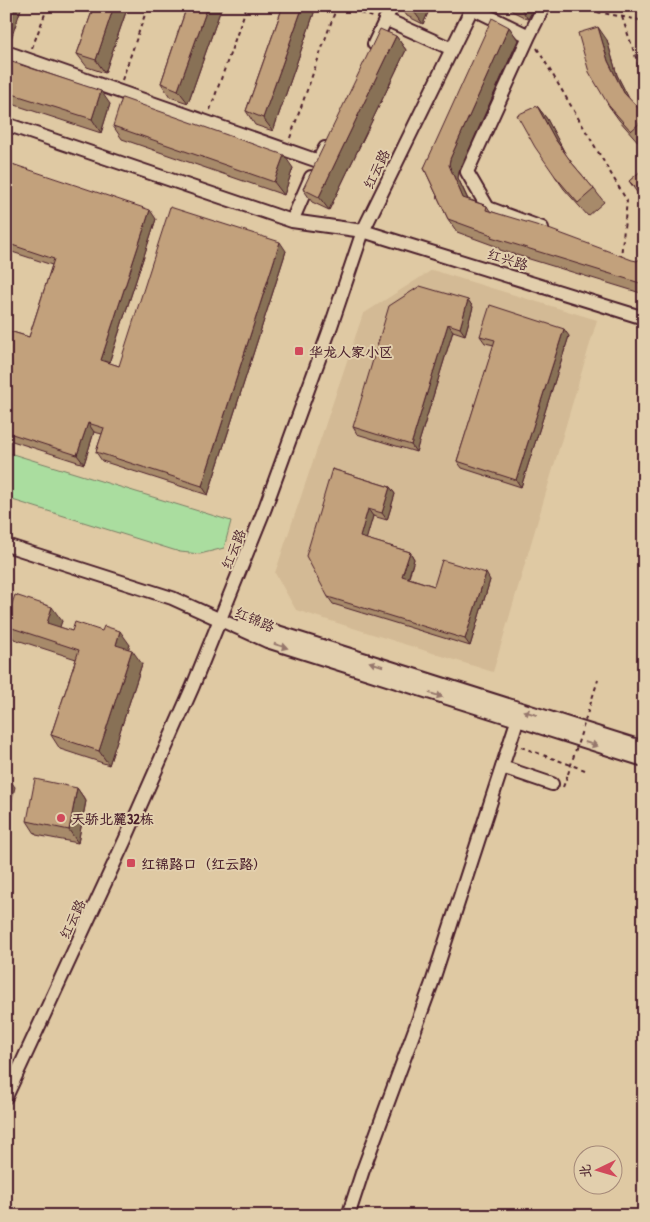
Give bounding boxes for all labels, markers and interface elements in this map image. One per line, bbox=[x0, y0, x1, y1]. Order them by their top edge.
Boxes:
street label: 红云路 bbox=[358, 146, 394, 192]
street label: 红兴路 bbox=[485, 244, 531, 274]
place label: 华龙人家小区 bbox=[309, 342, 393, 361]
marker: 华龙人家小区 bbox=[293, 345, 305, 357]
street label: 红云路 bbox=[216, 526, 250, 572]
street label: 红锦路 bbox=[232, 602, 278, 636]
one-way arrow bbox=[274, 642, 289, 650]
one-way arrow bbox=[368, 659, 383, 667]
one-way arrow bbox=[429, 691, 444, 699]
one-way arrow bbox=[523, 708, 538, 716]
one-way arrow bbox=[584, 740, 599, 748]
place label: 天骄北麓32栋 bbox=[71, 809, 154, 828]
marker: 天骄北麓32栋 bbox=[55, 812, 67, 824]
place label: 红锦路口（红云路） bbox=[141, 854, 267, 873]
marker: 红锦路口（红云路） bbox=[125, 857, 137, 869]
street label: 红云路 bbox=[55, 896, 89, 942]
north arrow bbox=[572, 1144, 622, 1194]
text: 北 bbox=[574, 1163, 595, 1179]

